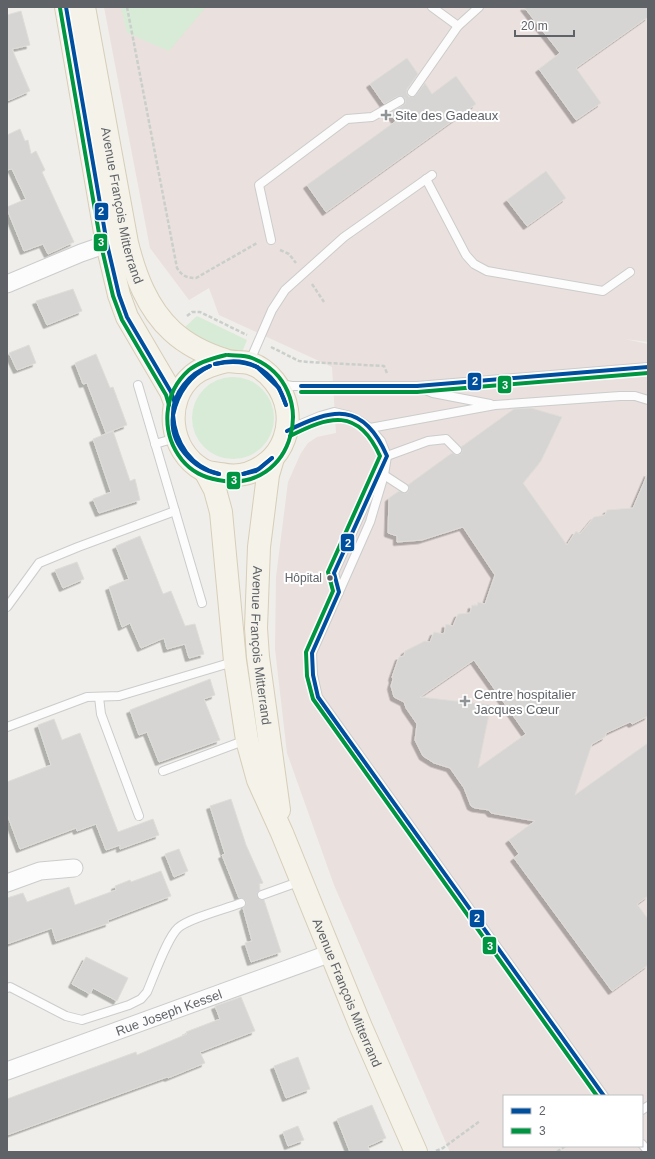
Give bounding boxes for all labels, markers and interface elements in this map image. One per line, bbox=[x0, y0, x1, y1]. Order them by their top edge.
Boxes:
scale bar bbox=[515, 12, 574, 38]
text: 20 m bbox=[521, 19, 548, 33]
place label: Site des Gadeaux bbox=[395, 108, 499, 123]
marker: Site des Gadeaux bbox=[380, 109, 392, 121]
street label: Avenue François Mitterrand bbox=[99, 126, 147, 286]
line badge: 2 bbox=[94, 202, 109, 221]
text: 2 bbox=[98, 205, 104, 217]
line badge: 3 bbox=[93, 233, 108, 252]
text: 3 bbox=[98, 236, 104, 248]
line badge: 2 bbox=[467, 372, 482, 391]
text: 2 bbox=[472, 375, 478, 387]
line badge: 3 bbox=[497, 375, 512, 394]
text: 3 bbox=[502, 379, 508, 391]
line badge: 3 bbox=[226, 471, 241, 490]
text: 3 bbox=[231, 474, 237, 486]
line badge: 2 bbox=[340, 533, 355, 552]
text: 2 bbox=[345, 537, 351, 549]
street label: Avenue François Mitterrand bbox=[248, 566, 275, 726]
place label: Hôpital bbox=[285, 571, 322, 585]
marker: Hôpital bbox=[325, 573, 335, 583]
place label: Centre hospitalier Jacques Cœur bbox=[474, 687, 577, 717]
marker: Centre hospitalier Jacques Cœur bbox=[459, 695, 471, 707]
line badge: 2 bbox=[469, 909, 485, 928]
text: 2 bbox=[474, 912, 480, 924]
street label: Avenue François Mitterrand bbox=[310, 916, 385, 1069]
line badge: 3 bbox=[482, 936, 497, 955]
text: 3 bbox=[487, 940, 493, 952]
street label: Rue Joseph Kessel bbox=[113, 986, 224, 1038]
legend bbox=[503, 1095, 643, 1147]
text: 2 bbox=[539, 1104, 546, 1118]
text: 3 bbox=[539, 1124, 546, 1138]

